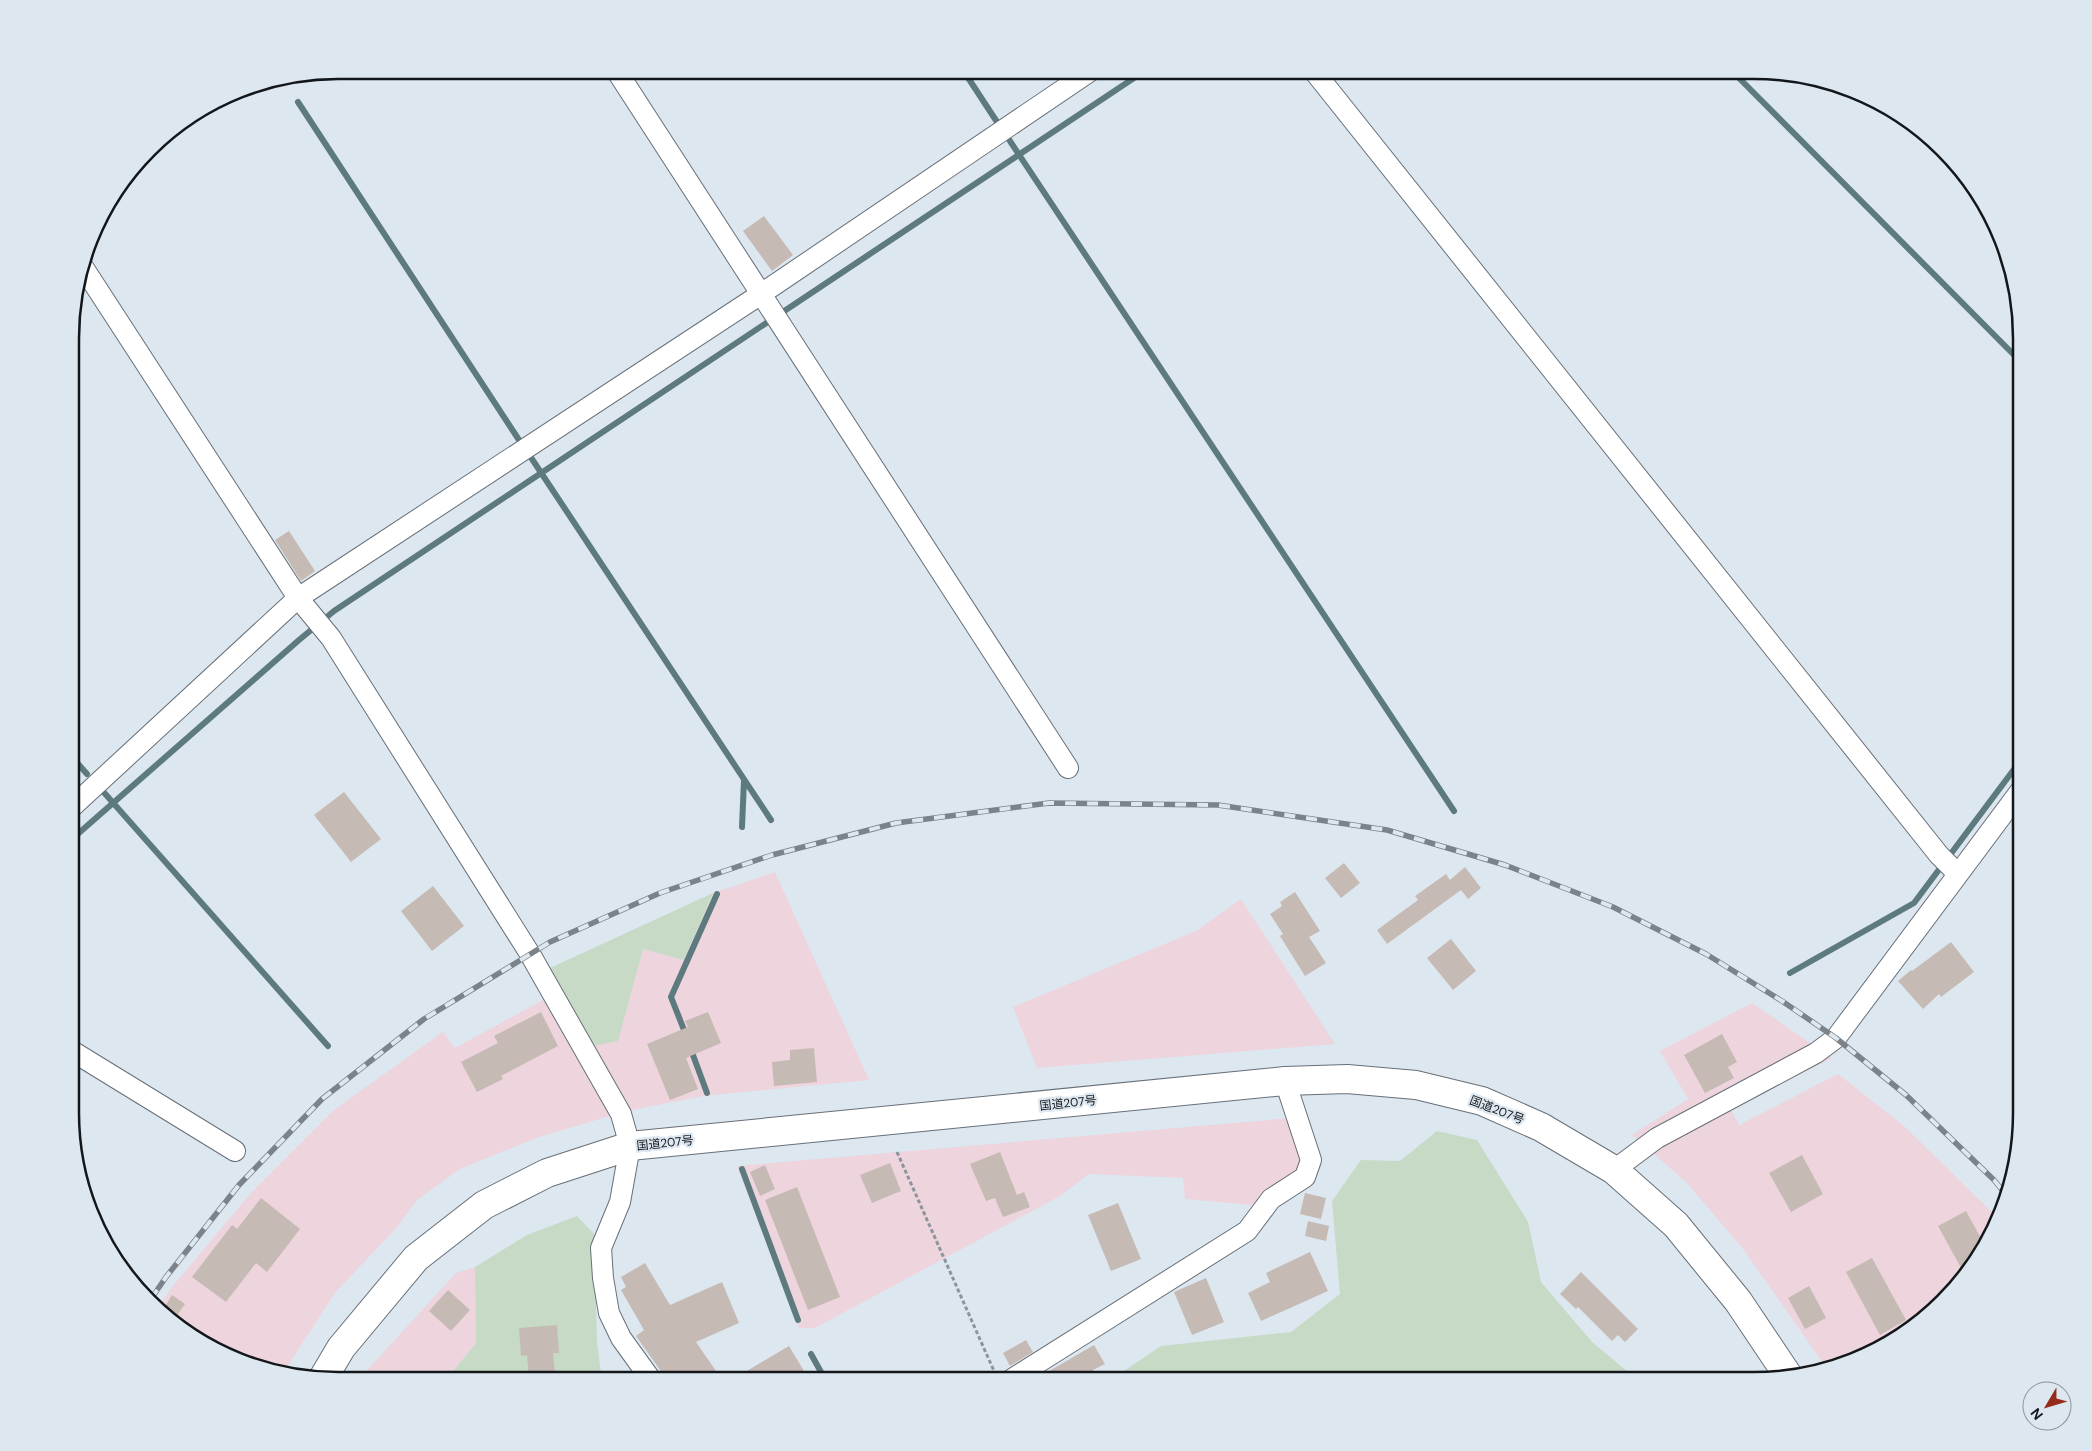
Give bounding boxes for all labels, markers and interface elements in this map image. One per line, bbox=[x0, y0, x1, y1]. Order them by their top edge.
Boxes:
street label: 国道207号 bbox=[1039, 1092, 1097, 1114]
street label: 国道207号 bbox=[1467, 1092, 1527, 1128]
street label: 国道207号 bbox=[636, 1132, 694, 1154]
north arrow bbox=[2022, 1381, 2072, 1431]
text: N bbox=[2027, 1404, 2047, 1424]

